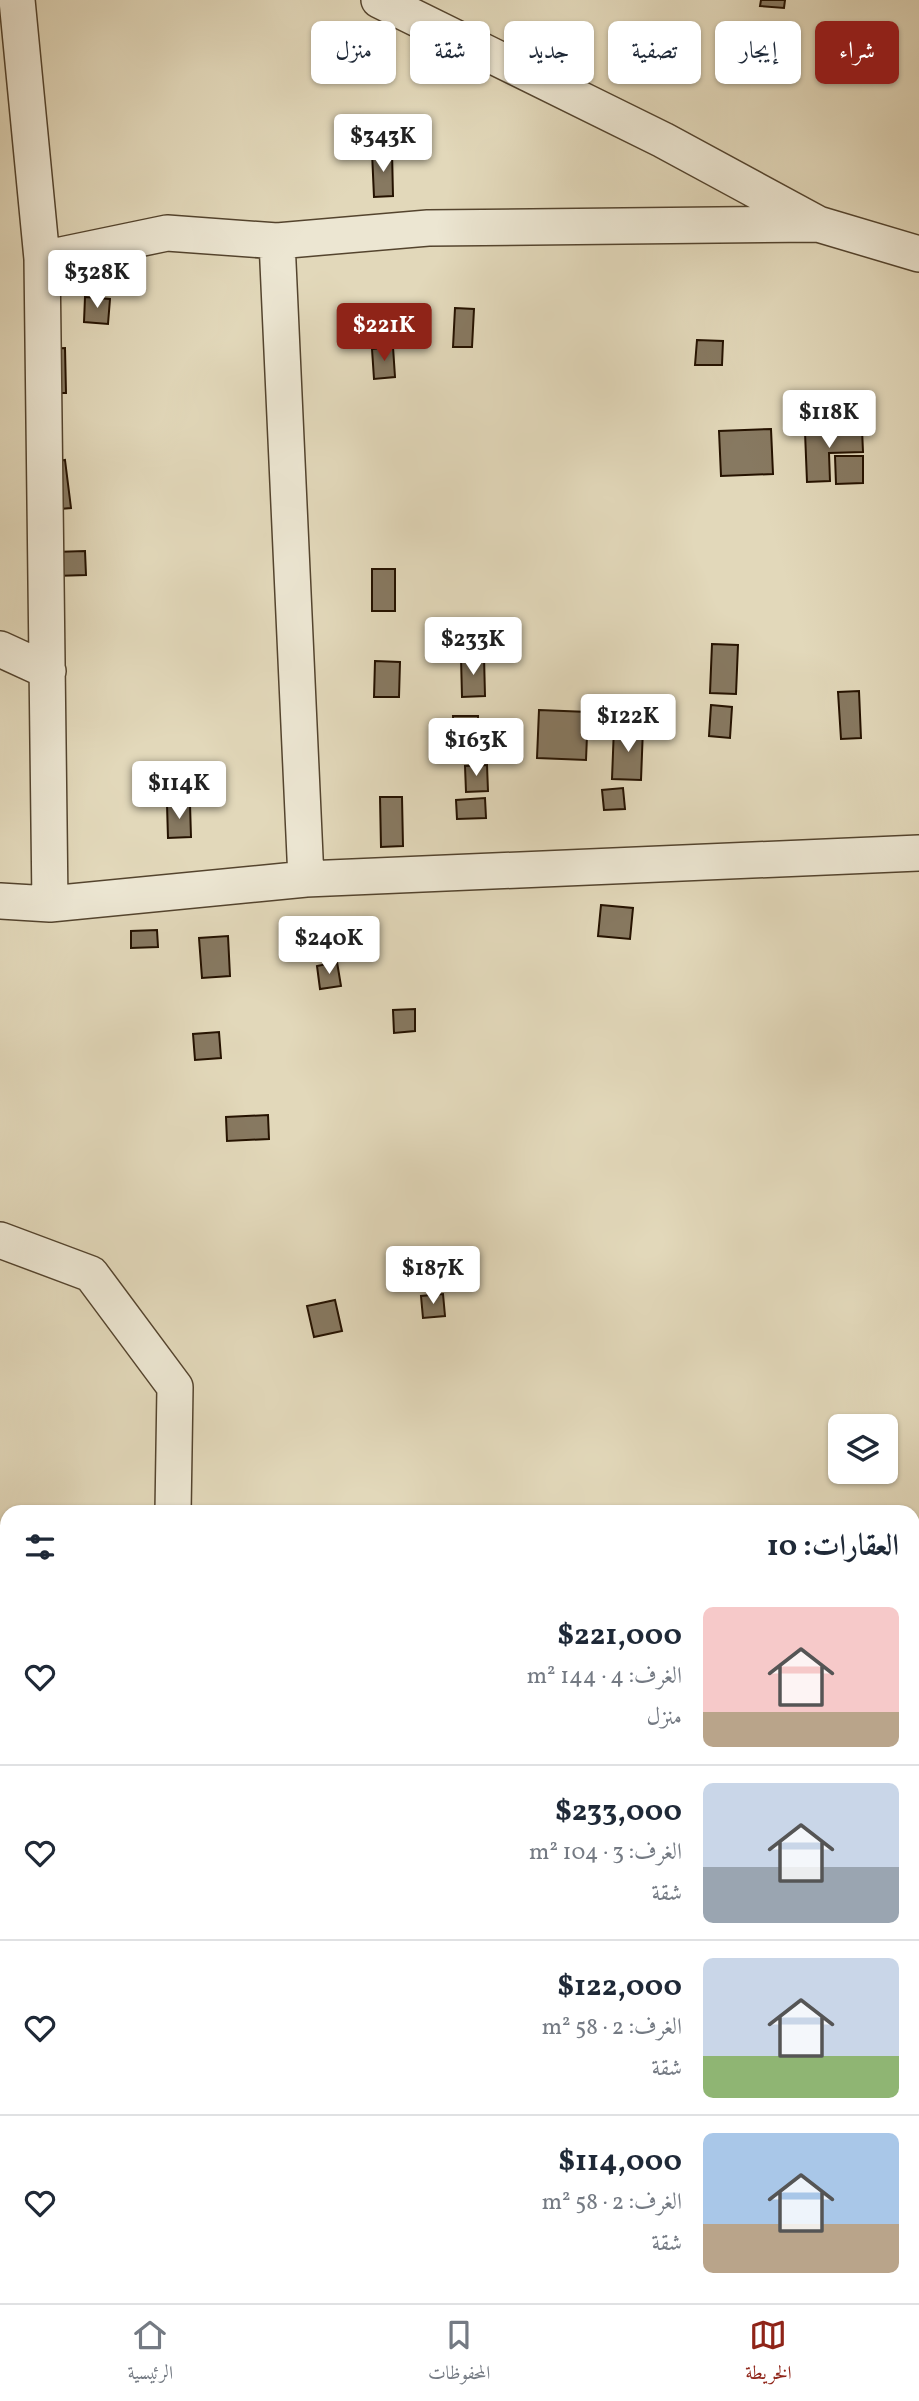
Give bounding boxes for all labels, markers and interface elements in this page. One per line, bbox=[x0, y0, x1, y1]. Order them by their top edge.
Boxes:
chip: منزل bbox=[311, 21, 396, 84]
chip: شقة bbox=[410, 21, 490, 84]
chip: جديد bbox=[504, 21, 594, 84]
chip: تصفية bbox=[608, 21, 701, 84]
chip: إيجار bbox=[715, 21, 801, 84]
chip: شراء bbox=[815, 21, 899, 84]
pin: $343K bbox=[334, 114, 432, 174]
text: $343K bbox=[350, 121, 416, 153]
pin: $328K bbox=[48, 250, 146, 310]
text: $328K bbox=[64, 257, 130, 289]
pin: $221K bbox=[335, 304, 433, 363]
text: $221K bbox=[353, 310, 415, 342]
pin: $118K bbox=[780, 391, 878, 450]
text: $118K bbox=[799, 397, 859, 429]
pin: $233K bbox=[424, 618, 522, 677]
text: $233K bbox=[441, 624, 505, 656]
pin: $122K bbox=[579, 694, 677, 754]
text: $122K bbox=[597, 701, 659, 733]
pin: $163K bbox=[427, 718, 525, 778]
text: $163K bbox=[445, 725, 507, 757]
pin: $114K bbox=[130, 762, 228, 821]
text: $114K bbox=[148, 768, 210, 800]
pin: $240K bbox=[280, 916, 378, 976]
text: $240K bbox=[295, 923, 363, 955]
pin: $187K bbox=[384, 1246, 482, 1306]
text: $187K bbox=[402, 1253, 464, 1285]
map controls bbox=[828, 1414, 898, 1484]
button: layers bbox=[828, 1414, 898, 1484]
text: العقارات: 10 bbox=[767, 1526, 899, 1568]
icon: filters bbox=[21, 1528, 59, 1566]
text: $221,000 bbox=[557, 1615, 682, 1657]
icon: home bbox=[759, 1635, 843, 1719]
icon: heart bbox=[21, 1658, 59, 1696]
text: الغرف: 4 · 144 m² bbox=[527, 1661, 682, 1693]
text: منزل bbox=[647, 1702, 682, 1734]
text: $233,000 bbox=[555, 1791, 682, 1833]
icon: home bbox=[759, 1811, 843, 1895]
icon: heart bbox=[21, 1834, 59, 1872]
text: الغرف: 3 · 104 m² bbox=[529, 1837, 682, 1869]
text: شقة bbox=[652, 1878, 682, 1910]
text: $122,000 bbox=[557, 1966, 682, 2008]
icon: home bbox=[759, 1986, 843, 2070]
icon: heart bbox=[21, 2009, 59, 2047]
text: الغرف: 2 · 58 m² bbox=[542, 2012, 682, 2044]
text: شقة bbox=[652, 2053, 682, 2085]
text: $114,000 bbox=[558, 2141, 682, 2183]
icon: home bbox=[759, 2161, 843, 2245]
icon: heart bbox=[21, 2184, 59, 2222]
text: الغرف: 2 · 58 m² bbox=[542, 2187, 682, 2219]
text: شقة bbox=[652, 2228, 682, 2260]
tab: الرئيسية bbox=[127, 2316, 173, 2391]
tab: المحفوظات bbox=[428, 2316, 491, 2391]
tab: الخريطة bbox=[745, 2316, 792, 2391]

